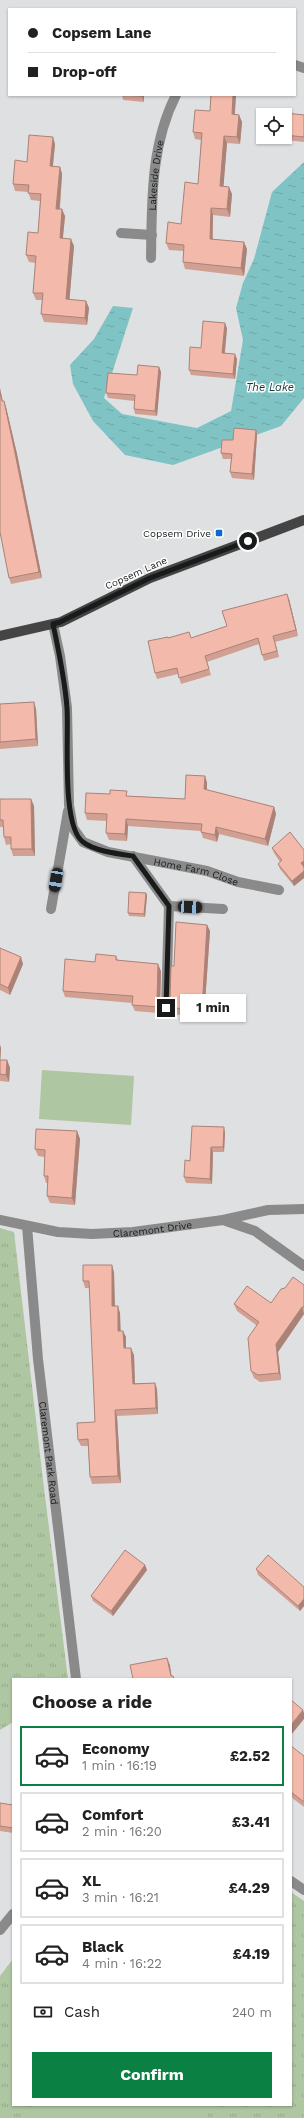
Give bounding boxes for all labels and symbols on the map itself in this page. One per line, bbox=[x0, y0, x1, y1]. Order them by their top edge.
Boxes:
street label: Lakeside Drive bbox=[146, 139, 165, 211]
water label: The Lake bbox=[246, 381, 294, 394]
place label: Copsem Drive bbox=[143, 528, 211, 539]
marker: Copsem Drive bbox=[214, 528, 224, 538]
route start bbox=[239, 532, 257, 550]
street label: Copsem Lane bbox=[103, 554, 169, 592]
street label: Home Farm Close bbox=[153, 855, 240, 887]
car bbox=[48, 867, 64, 893]
car bbox=[178, 900, 202, 914]
callout: 1 min bbox=[180, 994, 246, 1022]
route end bbox=[157, 999, 175, 1017]
street label: Claremont Drive bbox=[113, 1219, 193, 1238]
street label: Claremont Park Road bbox=[38, 1401, 61, 1505]

